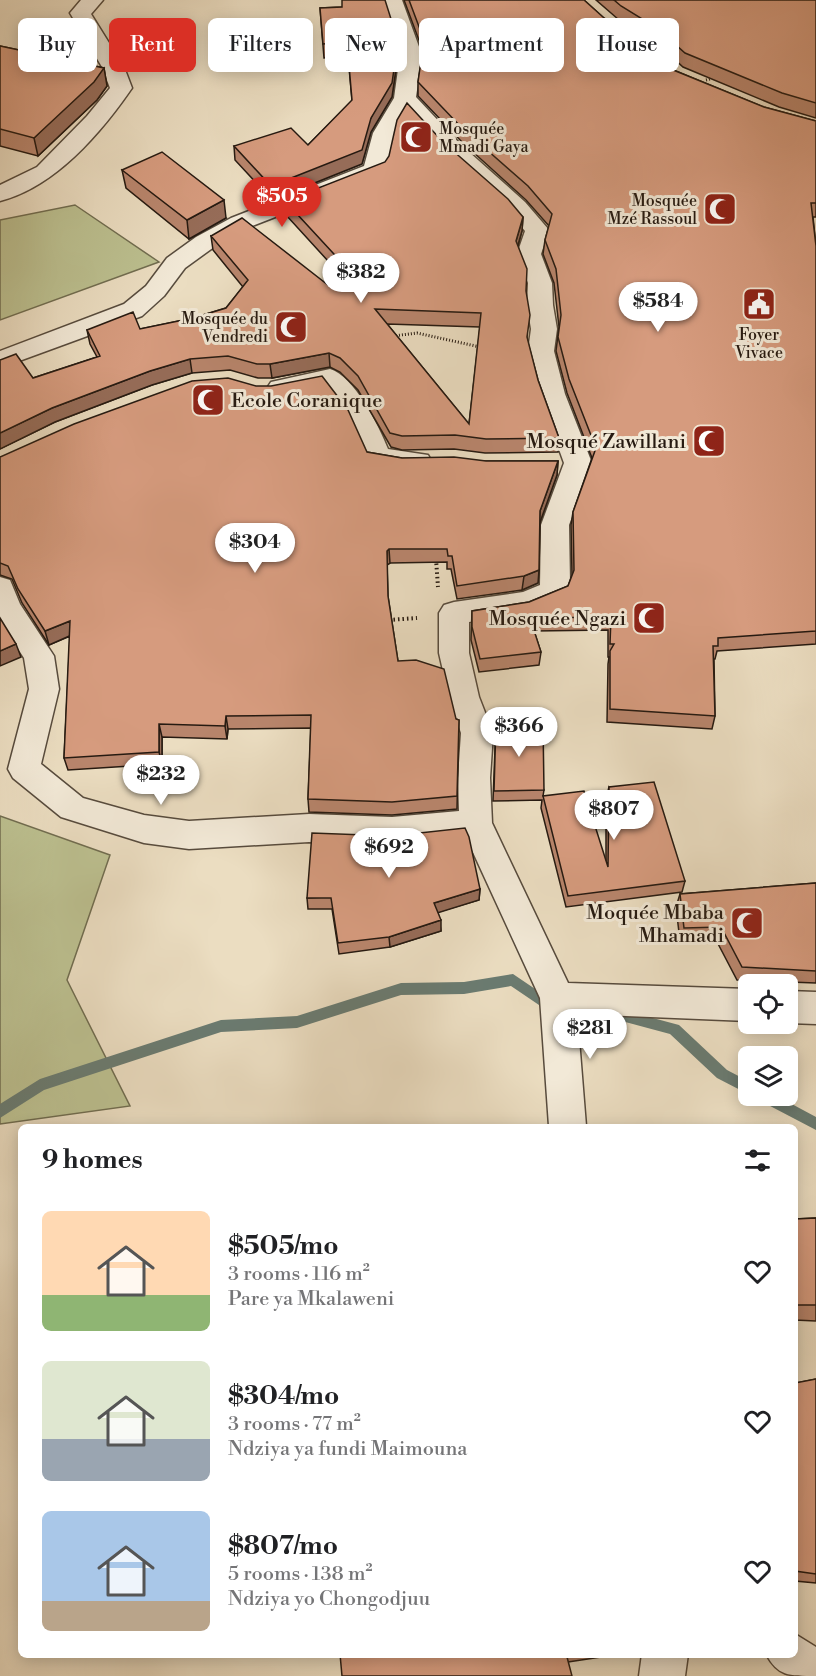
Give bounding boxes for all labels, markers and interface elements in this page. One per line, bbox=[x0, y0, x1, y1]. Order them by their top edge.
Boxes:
chip: Buy bbox=[18, 18, 97, 72]
chip: Rent bbox=[109, 18, 196, 72]
chip: Filters bbox=[208, 18, 313, 72]
chip: New bbox=[325, 18, 407, 72]
chip: Apartment bbox=[419, 18, 564, 72]
chip: House bbox=[576, 18, 679, 72]
mosque icon: Mosquée Mmadi Gaya bbox=[398, 119, 434, 155]
place label: Mosquée Mmadi Gaya bbox=[439, 119, 529, 157]
pin: $505 bbox=[246, 177, 318, 228]
text: $505 bbox=[256, 184, 308, 209]
place label: Mosquée Mzé Rassoul bbox=[607, 191, 697, 229]
mosque icon: Mosquée Mzé Rassoul bbox=[702, 191, 738, 227]
pin: $382 bbox=[325, 253, 397, 304]
text: $382 bbox=[336, 260, 386, 285]
pin: $584 bbox=[622, 282, 694, 333]
public building icon: Foyer Vivace bbox=[741, 286, 777, 322]
text: $584 bbox=[633, 289, 683, 314]
place label: Mosquée du Vendredi bbox=[181, 309, 268, 347]
mosque icon: Mosquée du Vendredi bbox=[273, 309, 309, 345]
place label: Foyer Vivace bbox=[734, 325, 783, 363]
mosque icon: Ecole Coranique bbox=[190, 382, 226, 418]
place label: Ecole Coranique bbox=[231, 389, 382, 414]
mosque icon: Mosqué Zawillani bbox=[691, 423, 727, 459]
place label: Mosqué Zawillani bbox=[526, 430, 686, 455]
pin: $304 bbox=[219, 523, 291, 574]
text: $304 bbox=[229, 530, 281, 555]
mosque icon: Mosquée Ngazi bbox=[631, 600, 667, 636]
place label: Mosquée Ngazi bbox=[489, 607, 626, 632]
pin: $366 bbox=[483, 707, 555, 758]
text: $366 bbox=[494, 714, 544, 739]
pin: $232 bbox=[125, 755, 197, 806]
text: $232 bbox=[137, 762, 185, 787]
pin: $807 bbox=[578, 790, 650, 841]
text: $807 bbox=[589, 797, 639, 822]
pin: $692 bbox=[353, 828, 425, 879]
text: $692 bbox=[364, 835, 414, 860]
place label: Moquée Mbaba Mhamadi bbox=[586, 901, 725, 949]
mosque icon: Moquée Mbaba Mhamadi bbox=[729, 905, 765, 941]
map controls bbox=[738, 974, 798, 1106]
button: locate bbox=[738, 974, 798, 1034]
pin: $281 bbox=[554, 1009, 626, 1060]
text: $281 bbox=[567, 1016, 613, 1041]
button: layers bbox=[738, 1046, 798, 1106]
text: 9 homes bbox=[42, 1144, 143, 1176]
icon: filters bbox=[741, 1144, 774, 1177]
text: $505/mo bbox=[228, 1230, 339, 1262]
icon: home bbox=[90, 1235, 162, 1307]
icon: heart bbox=[741, 1255, 774, 1288]
text: 3 rooms · 116 m² bbox=[228, 1262, 370, 1287]
text: Pare ya Mkalaweni bbox=[228, 1287, 394, 1312]
text: $304/mo bbox=[228, 1380, 339, 1412]
icon: home bbox=[90, 1385, 162, 1457]
icon: heart bbox=[741, 1405, 774, 1438]
text: 3 rooms · 77 m² bbox=[228, 1412, 361, 1437]
text: Ndziya ya fundi Maimouna bbox=[228, 1437, 467, 1462]
text: $807/mo bbox=[228, 1530, 338, 1562]
icon: home bbox=[90, 1535, 162, 1607]
icon: heart bbox=[741, 1555, 774, 1588]
text: 5 rooms · 138 m² bbox=[228, 1562, 372, 1587]
text: Ndziya yo Chongodjuu bbox=[228, 1587, 430, 1612]

